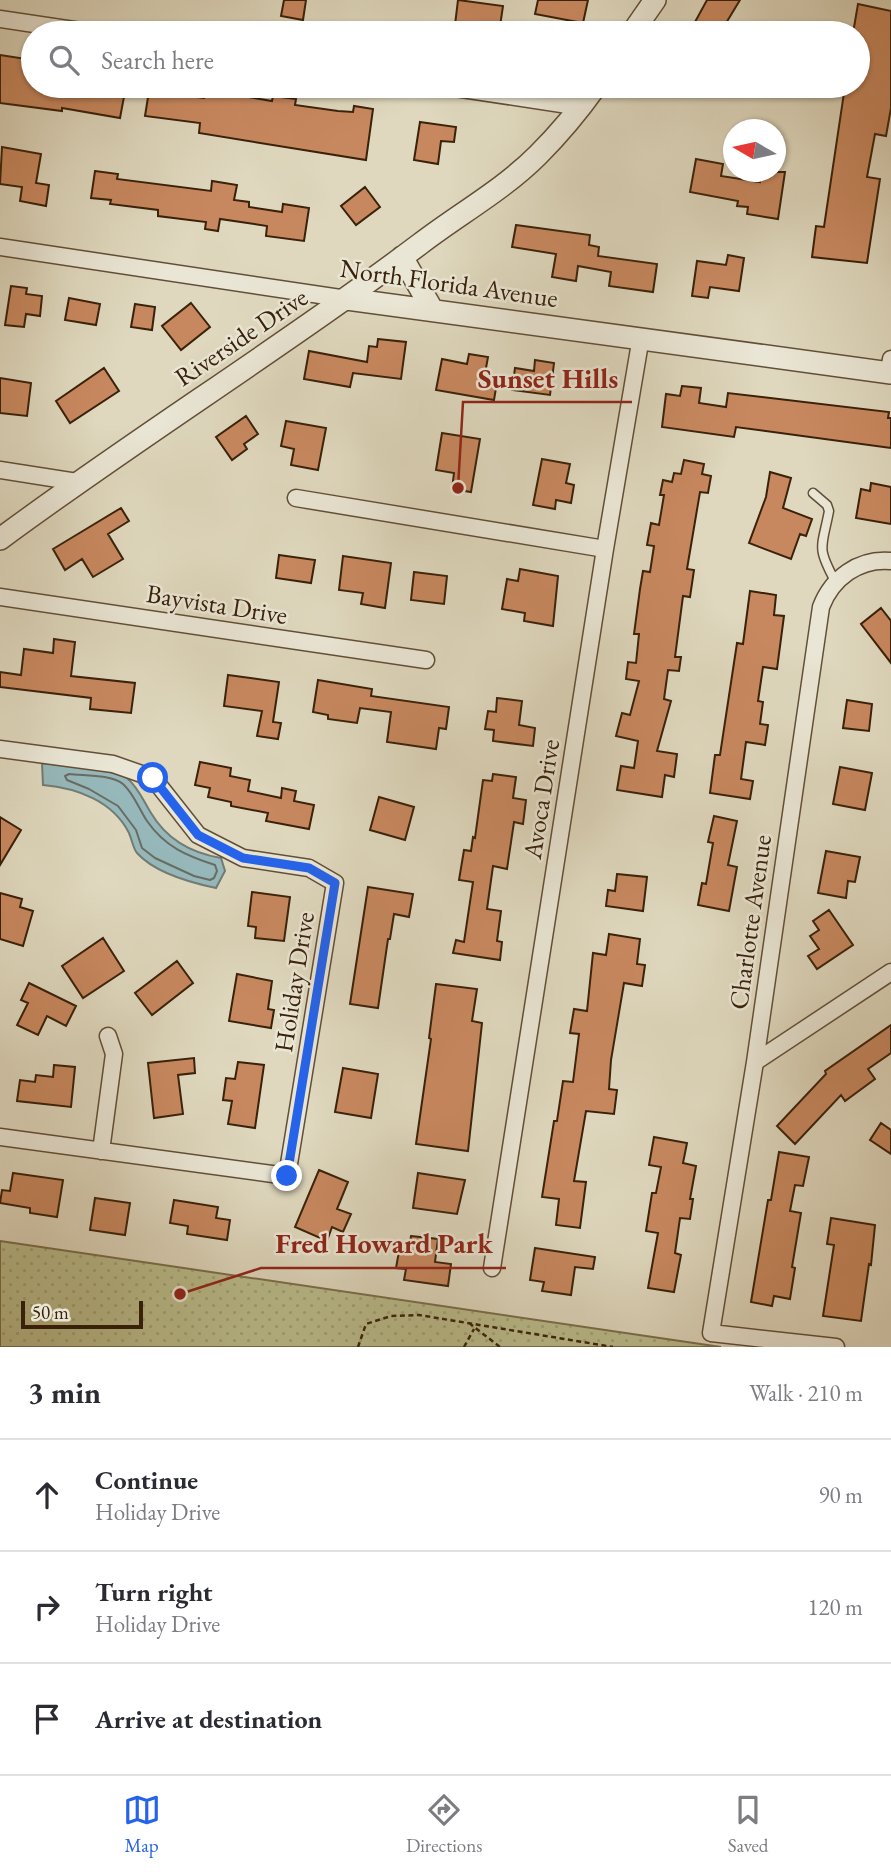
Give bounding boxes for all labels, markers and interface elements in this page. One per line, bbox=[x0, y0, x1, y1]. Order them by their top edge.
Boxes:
search box bbox=[21, 21, 870, 98]
icon: search bbox=[45, 41, 83, 79]
text: Search here bbox=[101, 43, 214, 77]
north arrow bbox=[723, 119, 786, 182]
street label: North Florida Avenue bbox=[338, 251, 560, 315]
street label: Riverside Drive bbox=[168, 280, 314, 394]
callout: Sunset Hills bbox=[463, 353, 632, 402]
text: Sunset Hills bbox=[478, 360, 618, 396]
street label: Bayvista Drive bbox=[144, 576, 290, 632]
street label: Avoca Drive bbox=[515, 737, 567, 862]
route start bbox=[137, 762, 168, 793]
street label: Charlotte Avenue bbox=[721, 832, 779, 1012]
street label: Holiday Drive bbox=[266, 909, 322, 1055]
route end bbox=[271, 1160, 302, 1191]
callout: Fred Howard Park bbox=[261, 1219, 506, 1268]
text: Fred Howard Park bbox=[275, 1225, 493, 1261]
scale bar bbox=[21, 1298, 144, 1330]
text: 50 m bbox=[32, 1300, 69, 1325]
text: 3 min bbox=[28, 1373, 101, 1412]
text: Walk · 210 m bbox=[749, 1378, 863, 1408]
text: Continue bbox=[95, 1463, 198, 1497]
icon: ahead bbox=[28, 1476, 66, 1514]
text: 90 m bbox=[818, 1480, 863, 1510]
text: Holiday Drive bbox=[95, 1497, 220, 1527]
text: Turn right bbox=[95, 1575, 213, 1609]
icon: right bbox=[28, 1588, 66, 1626]
text: 120 m bbox=[807, 1592, 863, 1622]
text: Holiday Drive bbox=[95, 1609, 220, 1639]
icon: arrive bbox=[28, 1700, 66, 1738]
text: Arrive at destination bbox=[95, 1702, 322, 1736]
tab: Map bbox=[123, 1791, 161, 1858]
tab: Directions bbox=[406, 1791, 482, 1858]
tab: Saved bbox=[728, 1791, 768, 1858]

